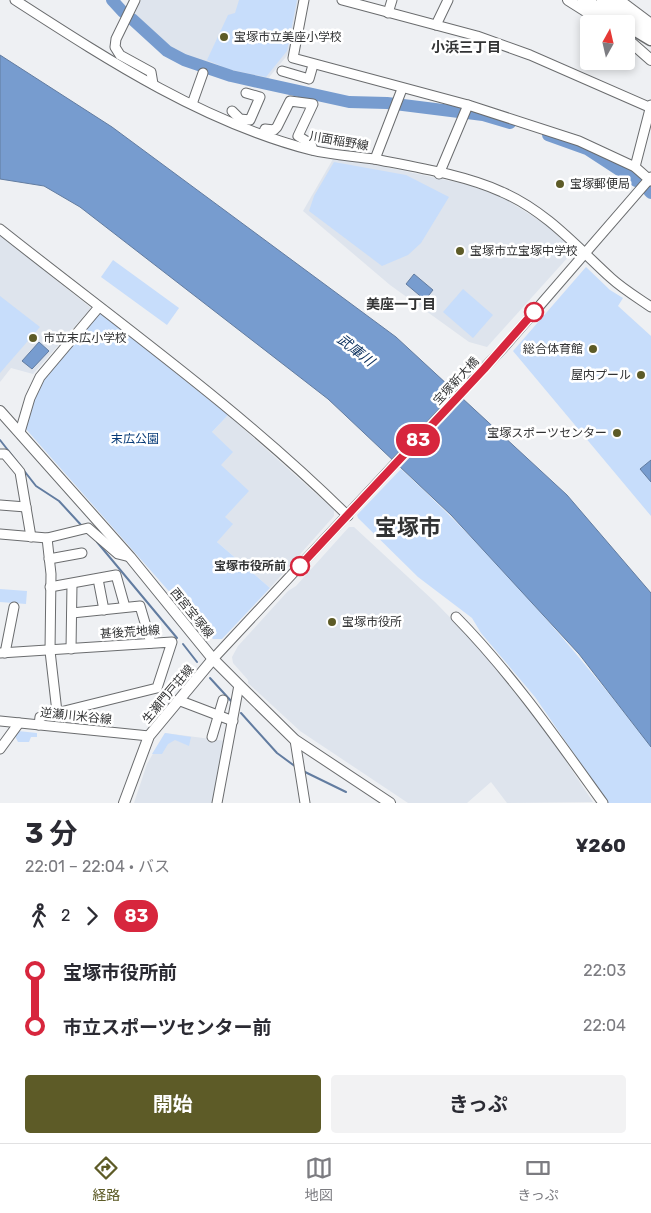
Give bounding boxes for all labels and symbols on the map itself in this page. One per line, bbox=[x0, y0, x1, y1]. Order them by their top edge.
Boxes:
north arrow bbox=[580, 15, 635, 70]
place label: 宝塚市立美座小学校 bbox=[234, 30, 342, 44]
marker: 宝塚市立美座小学校 bbox=[218, 31, 230, 43]
district label: 小浜三丁目 bbox=[431, 39, 501, 56]
street label: 川面稲野線 bbox=[308, 129, 370, 153]
place label: 宝塚郵便局 bbox=[570, 177, 630, 191]
marker: 宝塚郵便局 bbox=[554, 178, 566, 190]
place label: 宝塚市立宝塚中学校 bbox=[470, 244, 578, 258]
marker: 宝塚市立宝塚中学校 bbox=[454, 245, 466, 257]
district label: 美座一丁目 bbox=[366, 296, 436, 313]
unlabelled marker bbox=[524, 302, 544, 322]
place label: 市立末広小学校 bbox=[43, 331, 127, 345]
water label: 武庫川 bbox=[334, 331, 379, 371]
marker: 市立末広小学校 bbox=[27, 332, 39, 344]
place label: 総合体育館 bbox=[523, 342, 583, 356]
marker: 総合体育館 bbox=[587, 343, 599, 355]
street label: 宝塚新大橋 bbox=[430, 354, 482, 408]
place label: 屋内プール bbox=[571, 368, 631, 382]
marker: 屋内プール bbox=[635, 369, 647, 381]
line badge: 83 bbox=[396, 424, 440, 456]
place label: 宝塚スポーツセンター bbox=[487, 426, 607, 440]
marker: 宝塚スポーツセンター bbox=[611, 427, 623, 439]
park label: 末広公園 bbox=[111, 432, 159, 446]
district label: 宝塚市 bbox=[375, 514, 441, 541]
marker: 宝塚市役所前 bbox=[290, 556, 310, 576]
place label: 宝塚市役所前 bbox=[214, 559, 286, 573]
street label: 西宮宝塚線 bbox=[168, 585, 216, 641]
place label: 宝塚市役所 bbox=[342, 615, 402, 629]
marker: 宝塚市役所 bbox=[326, 616, 338, 628]
street label: 甚後荒地線 bbox=[100, 623, 160, 641]
street label: 生瀬門戸荘線 bbox=[139, 662, 197, 726]
street label: 逆瀬川米谷線 bbox=[39, 705, 113, 727]

